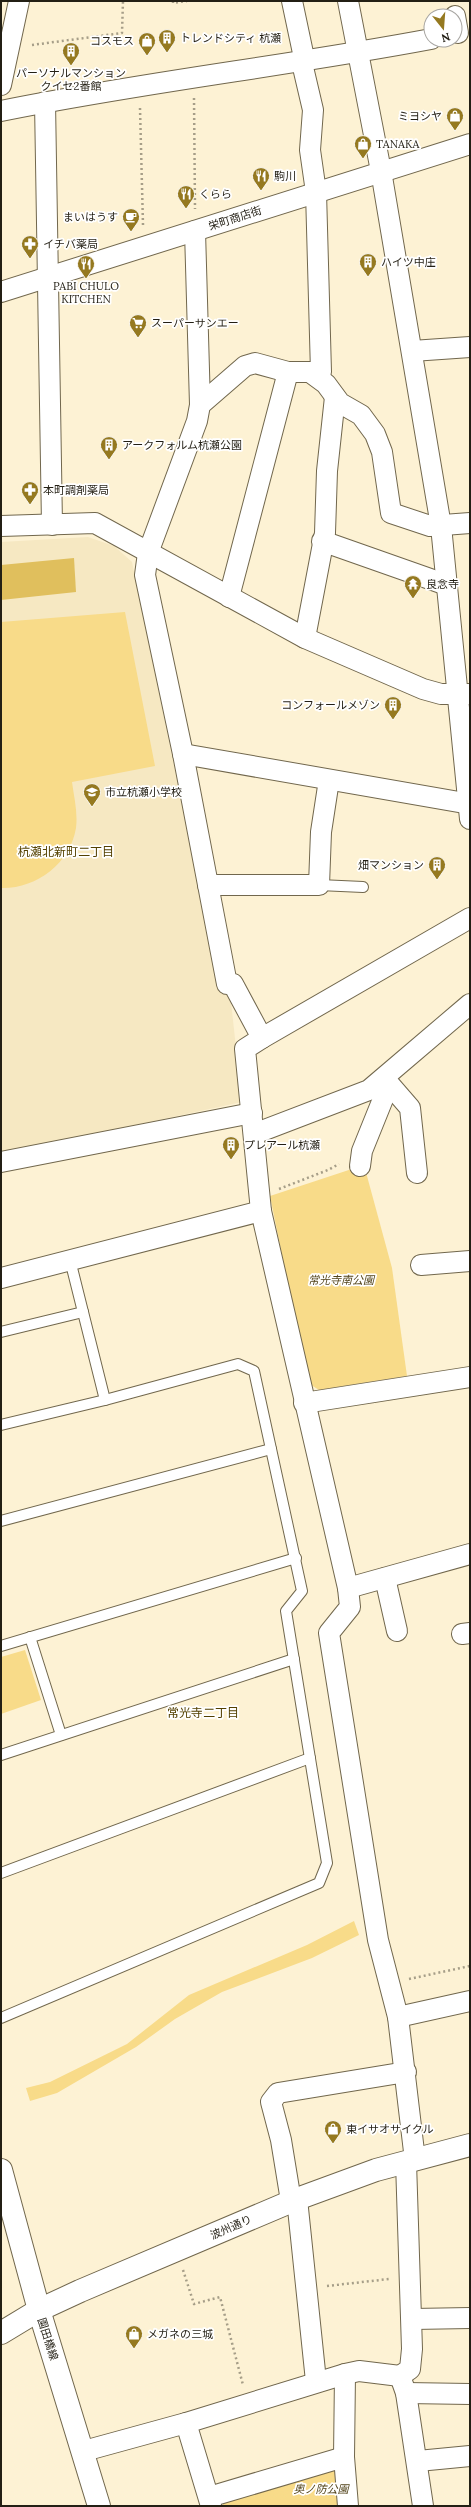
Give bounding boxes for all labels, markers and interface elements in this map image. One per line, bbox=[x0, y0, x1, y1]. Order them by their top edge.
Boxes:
north arrow bbox=[423, 8, 463, 48]
building icon: トレンドシティ 杭瀬 bbox=[157, 28, 177, 53]
text: N bbox=[439, 30, 452, 46]
shop icon: コスモス bbox=[137, 31, 157, 56]
place label: トレンドシティ 杭瀬 bbox=[180, 31, 281, 45]
place label: コスモス bbox=[90, 34, 134, 48]
building icon: パーソナルマンション クイセ2番館 bbox=[61, 41, 81, 66]
place label: パーソナルマンション クイセ2番館 bbox=[16, 66, 126, 93]
shop icon: ミヨシヤ bbox=[445, 106, 465, 131]
place label: ミヨシヤ bbox=[398, 109, 442, 123]
shop icon: TANAKA bbox=[353, 134, 373, 159]
place label: TANAKA bbox=[376, 137, 420, 151]
restaurant icon: 駒川 bbox=[251, 166, 271, 191]
place label: 駒川 bbox=[274, 169, 296, 183]
restaurant icon: くらら bbox=[176, 184, 196, 209]
place label: くらら bbox=[199, 187, 232, 201]
street label: 栄町商店街 bbox=[207, 203, 263, 233]
cafe icon: まいはうす bbox=[121, 207, 141, 232]
place label: まいはうす bbox=[63, 210, 118, 224]
pharmacy icon: イチバ薬局 bbox=[20, 234, 40, 259]
place label: イチバ薬局 bbox=[43, 237, 98, 251]
building icon: ハイツ中庄 bbox=[358, 252, 378, 277]
restaurant icon: PABI CHULO KITCHEN bbox=[76, 254, 96, 279]
place label: ハイツ中庄 bbox=[381, 255, 436, 269]
place label: PABI CHULO KITCHEN bbox=[53, 279, 119, 306]
supermarket icon: スーパーサンエー bbox=[128, 313, 148, 338]
place label: スーパーサンエー bbox=[151, 316, 239, 330]
building icon: アークフォルム杭瀬公園 bbox=[99, 435, 119, 460]
place label: アークフォルム杭瀬公園 bbox=[122, 438, 242, 452]
pharmacy icon: 本町調剤薬局 bbox=[20, 480, 40, 505]
place label: 本町調剤薬局 bbox=[43, 483, 109, 497]
temple icon: 良念寺 bbox=[403, 574, 423, 599]
place label: 良念寺 bbox=[426, 577, 459, 591]
building icon: コンフォールメゾン bbox=[383, 695, 403, 720]
place label: コンフォールメゾン bbox=[281, 698, 380, 712]
school or university icon: 市立杭瀬小学校 bbox=[82, 782, 102, 807]
place label: 市立杭瀬小学校 bbox=[105, 785, 182, 799]
district label: 杭瀬北新町二丁目 bbox=[18, 844, 114, 859]
building icon: 畑マンション bbox=[427, 855, 447, 880]
place label: 畑マンション bbox=[358, 858, 424, 872]
building icon: プレアール杭瀬 bbox=[221, 1135, 241, 1160]
place label: プレアール杭瀬 bbox=[244, 1138, 320, 1152]
park label: 常光寺南公園 bbox=[308, 1273, 376, 1287]
district label: 常光寺二丁目 bbox=[167, 1705, 239, 1720]
shop icon: 東イサオサイクル bbox=[323, 2119, 343, 2144]
place label: 東イサオサイクル bbox=[346, 2122, 433, 2136]
street label: 波州通り bbox=[208, 2212, 254, 2242]
street label: 園田橋線 bbox=[35, 2316, 61, 2362]
shop icon: メガネの三城 bbox=[124, 2324, 144, 2349]
place label: メガネの三城 bbox=[147, 2327, 213, 2341]
park label: 奥ノ防公園 bbox=[294, 2482, 350, 2496]

